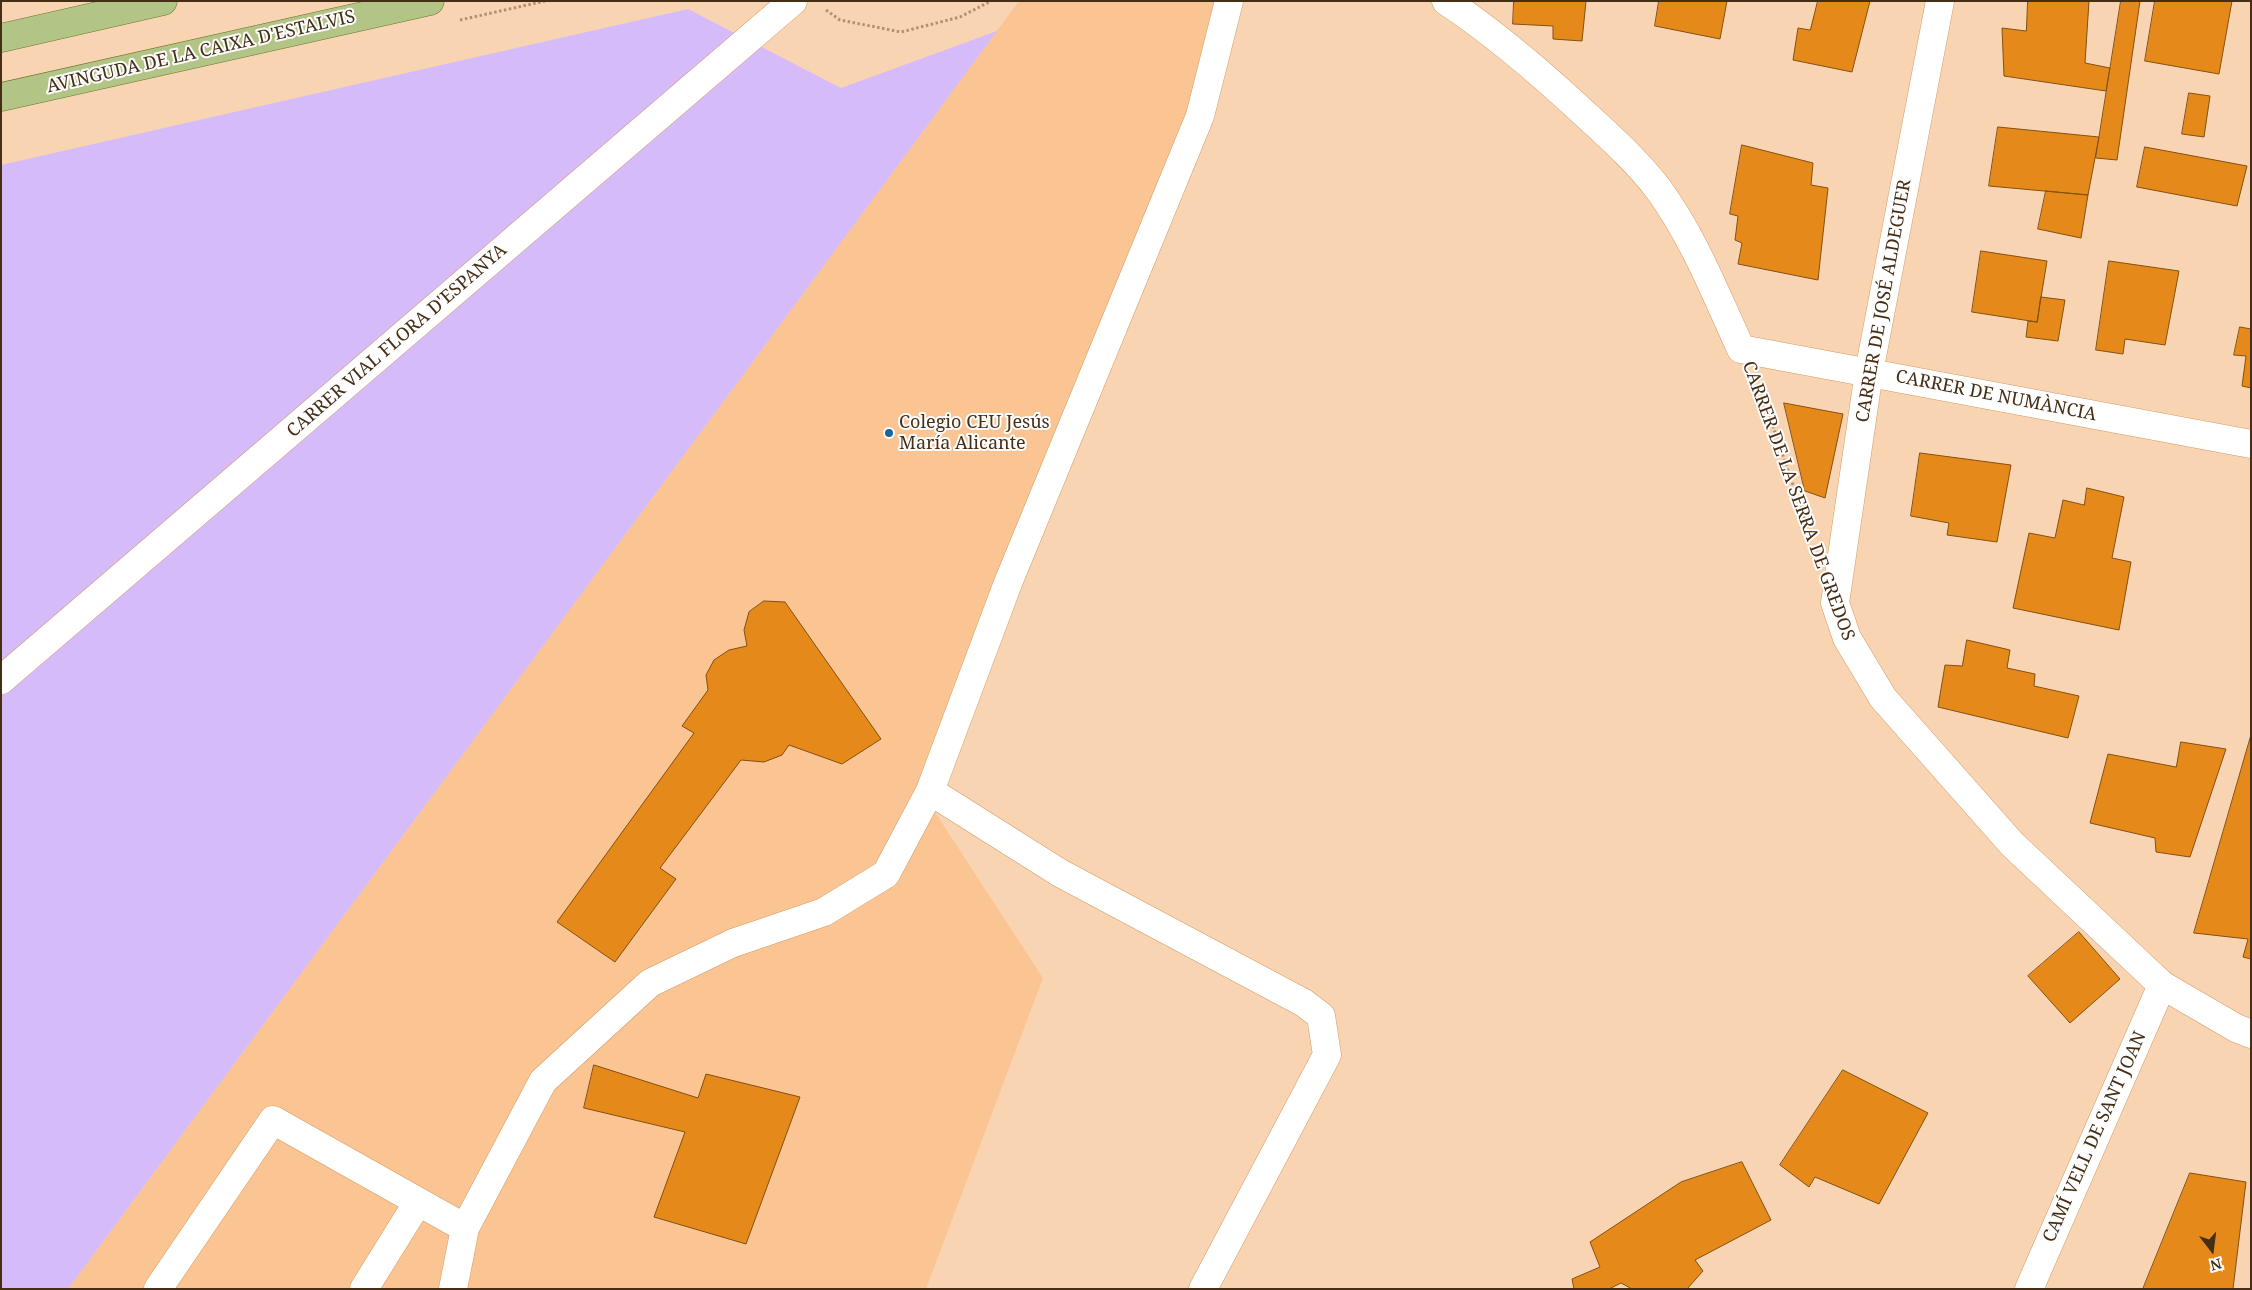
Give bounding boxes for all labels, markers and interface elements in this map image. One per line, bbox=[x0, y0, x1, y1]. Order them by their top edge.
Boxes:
street label: AVINGUDA DE LA CAIXA D'ESTALVIS bbox=[45, 6, 357, 98]
street label: CARRER DE JOSÉ ALDEGUER bbox=[1852, 178, 1916, 424]
street label: CARRER VIAL FLORA D'ESPANYA bbox=[283, 240, 511, 442]
street label: CARRER DE LA SERRA DE GREDOS bbox=[1737, 358, 1859, 644]
street label: CARRER DE NUMÀNCIA bbox=[1894, 366, 2098, 426]
place label: Colegio CEU Jesús María Alicante bbox=[899, 412, 1050, 454]
marker: Colegio CEU Jesús María Alicante bbox=[883, 427, 895, 439]
street label: CAMÍ VELL DE SANT JOAN bbox=[2039, 1028, 2151, 1246]
north arrow bbox=[2187, 1225, 2237, 1275]
text: N bbox=[2208, 1254, 2224, 1276]

